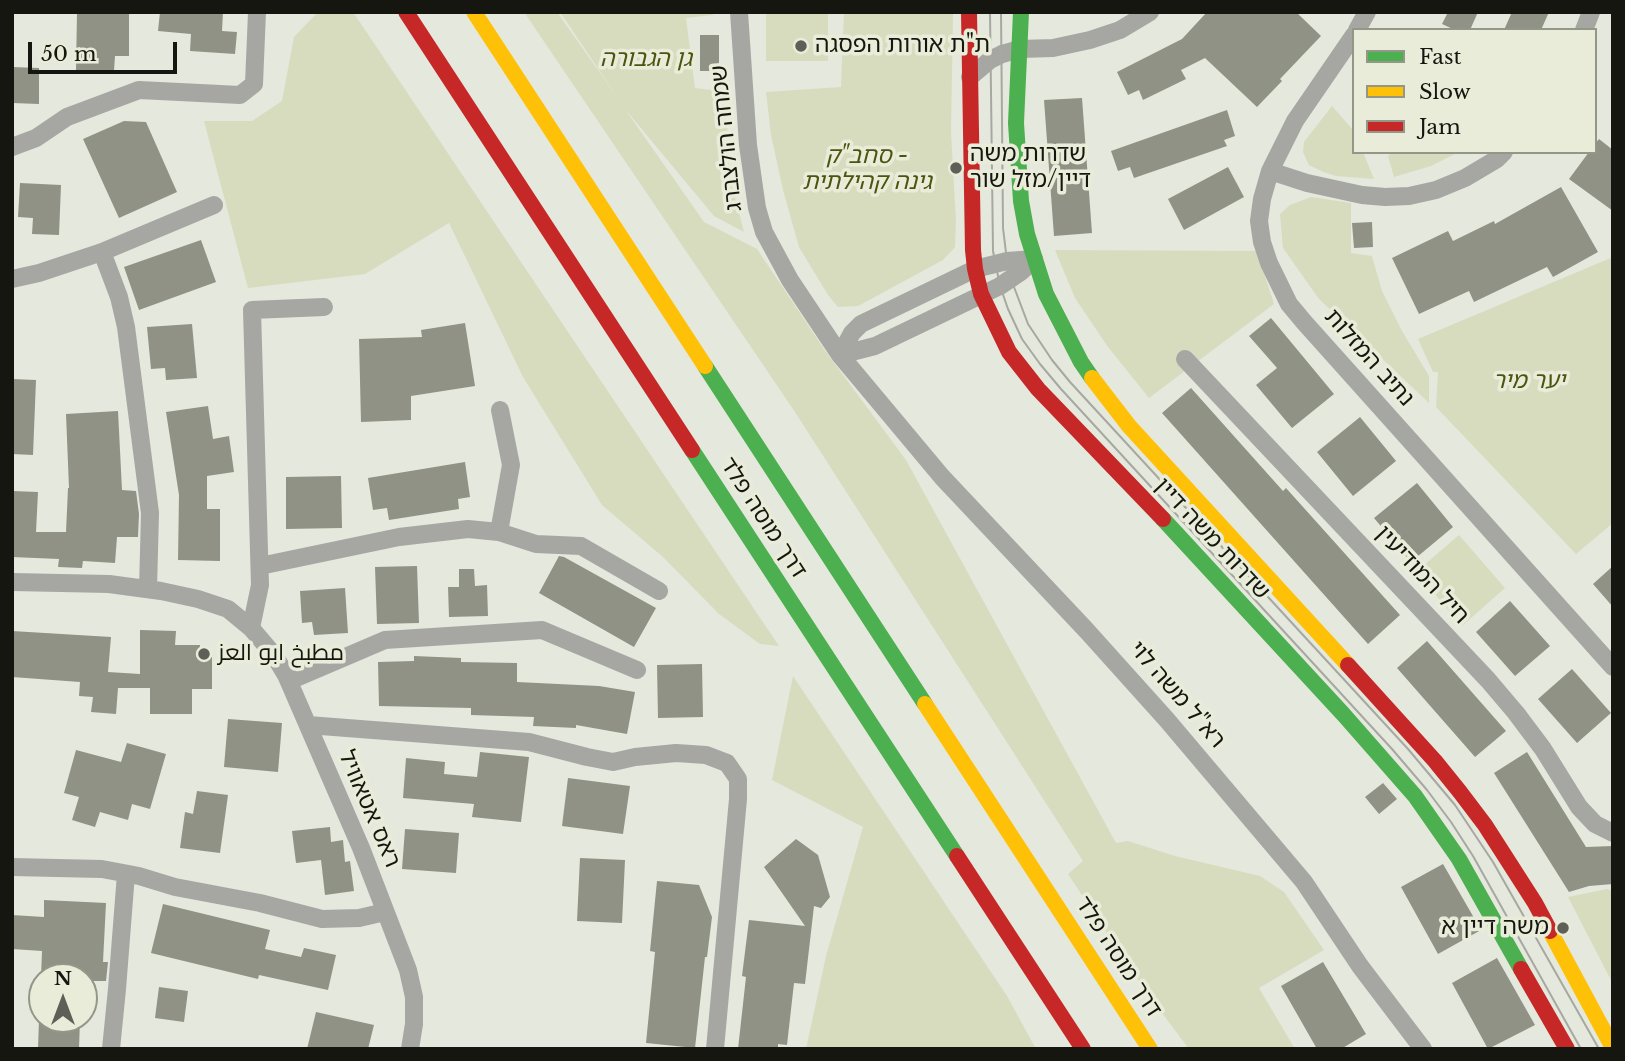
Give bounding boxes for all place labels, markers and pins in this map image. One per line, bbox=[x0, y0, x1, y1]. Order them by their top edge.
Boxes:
place label: ת"ת אורות הפסגה bbox=[815, 32, 990, 60]
marker: ת"ת אורות הפסגה bbox=[793, 38, 809, 54]
place label: שדרות משה דיין/מזל שור bbox=[970, 141, 1091, 195]
marker: שדרות משה דיין/מזל שור bbox=[948, 160, 964, 176]
place label: مطبخ ابو العز bbox=[218, 640, 344, 668]
marker: مطبخ ابو العز bbox=[196, 646, 212, 662]
place label: משה דיין א bbox=[1441, 914, 1549, 942]
marker: משה דיין א bbox=[1555, 920, 1571, 936]

